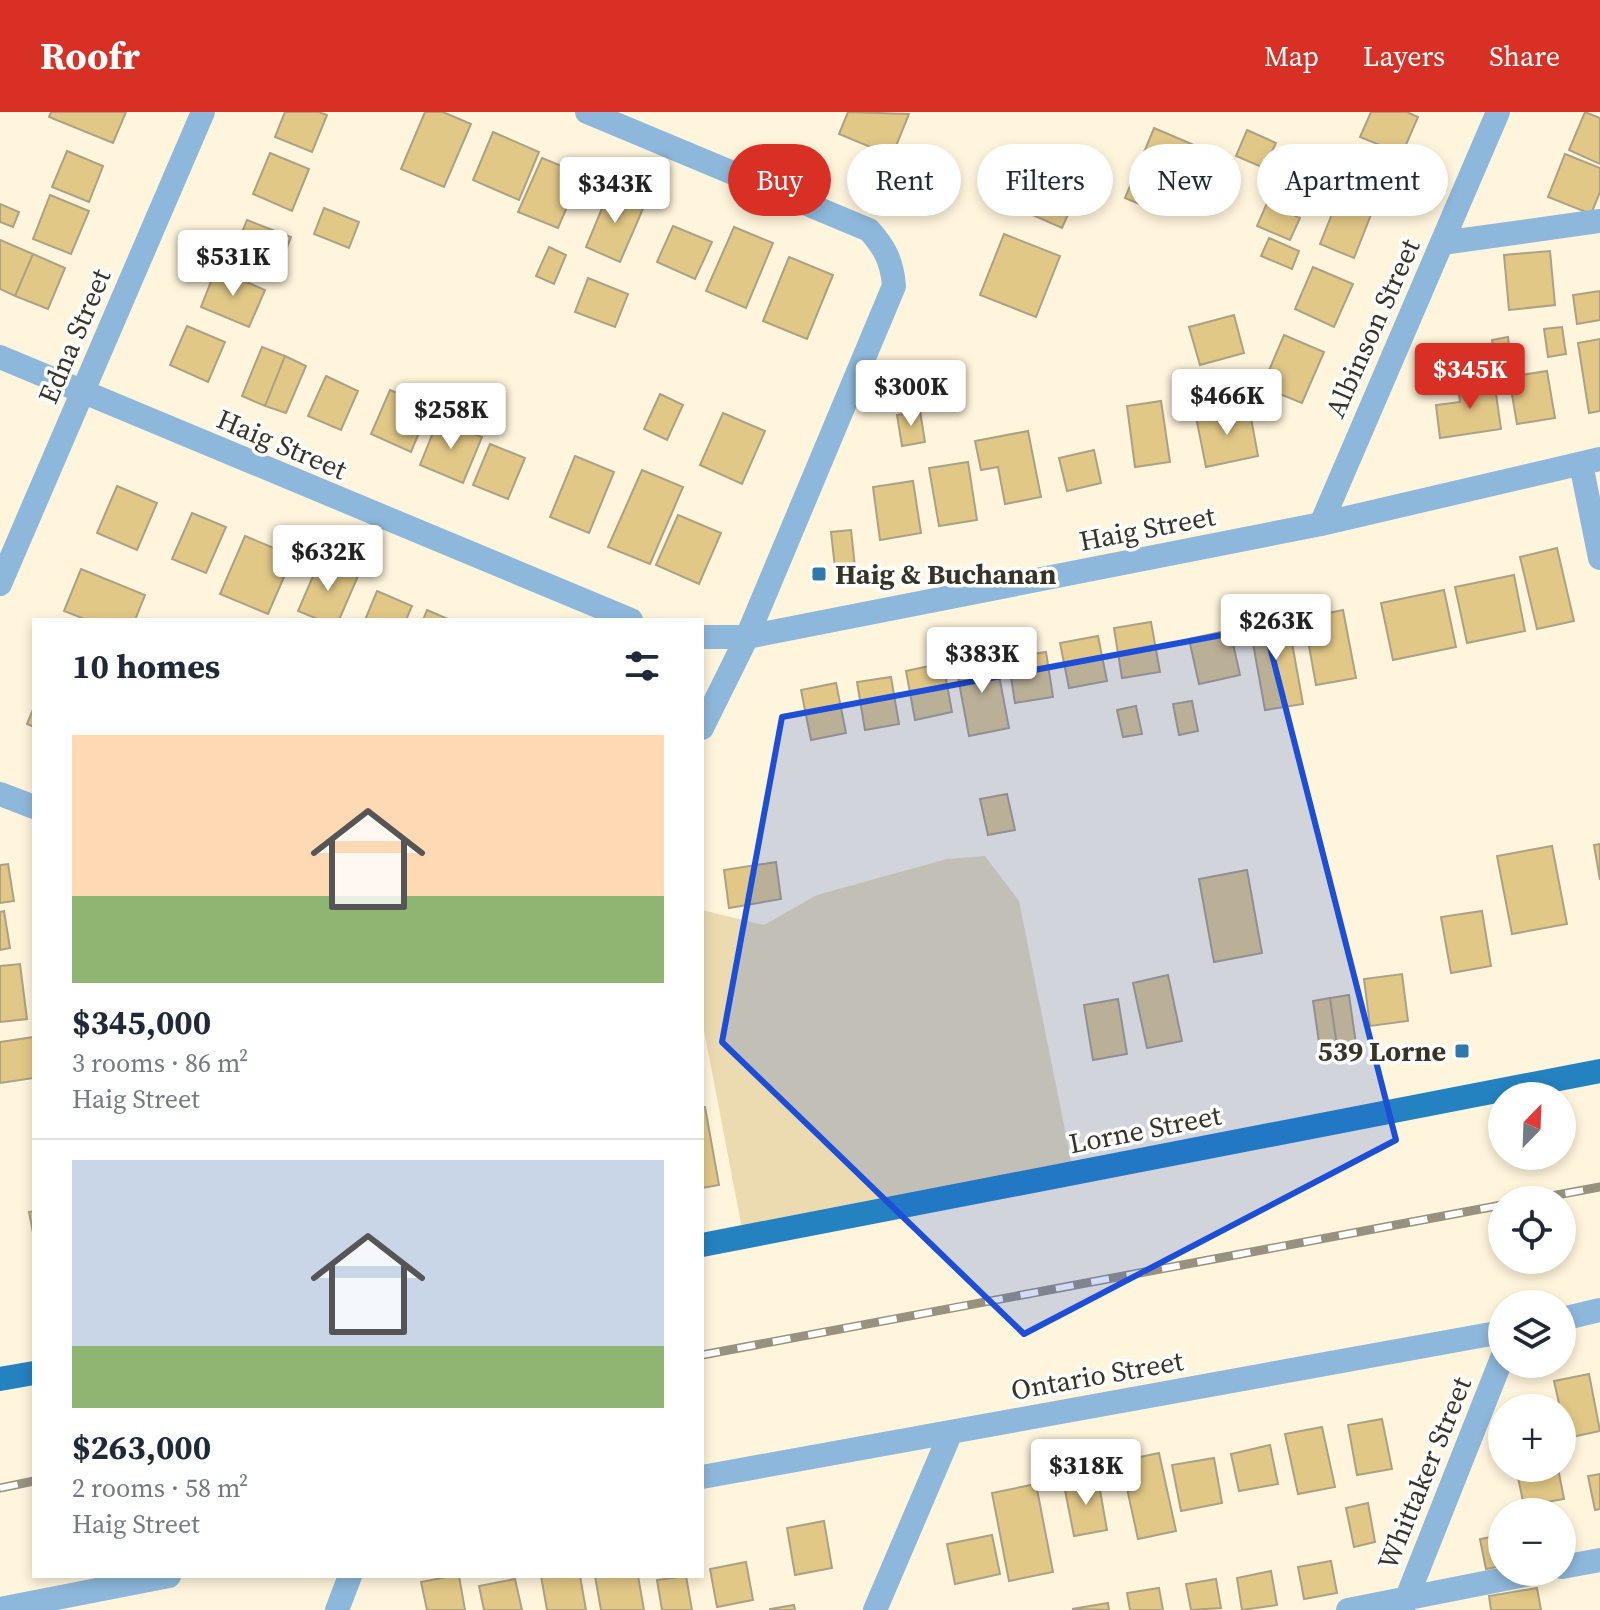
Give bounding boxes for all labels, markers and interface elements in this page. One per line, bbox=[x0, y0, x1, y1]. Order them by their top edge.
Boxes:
text: Roofr bbox=[40, 30, 140, 82]
text: Map bbox=[1264, 37, 1319, 75]
text: Layers bbox=[1363, 37, 1445, 75]
text: Share bbox=[1489, 37, 1560, 75]
chip: Buy bbox=[728, 144, 831, 216]
chip: Rent bbox=[847, 144, 961, 216]
chip: Filters bbox=[977, 144, 1113, 216]
chip: New bbox=[1129, 144, 1241, 216]
chip: Apartment bbox=[1257, 144, 1448, 216]
pin: $343K bbox=[559, 157, 671, 225]
text: $343K bbox=[578, 165, 652, 201]
pin: $531K bbox=[177, 230, 289, 298]
street label: Albinson Street bbox=[1316, 232, 1429, 423]
text: $531K bbox=[196, 238, 270, 274]
street label: Edna Street bbox=[29, 262, 120, 409]
pin: $345K bbox=[1414, 343, 1526, 411]
text: $345K bbox=[1433, 351, 1507, 387]
pin: $300K bbox=[855, 360, 967, 428]
text: $300K bbox=[874, 368, 948, 404]
pin: $466K bbox=[1171, 369, 1283, 437]
text: $466K bbox=[1190, 377, 1264, 413]
pin: $258K bbox=[395, 383, 507, 451]
text: $258K bbox=[414, 391, 488, 427]
street label: Haig Street bbox=[211, 400, 354, 489]
street label: Haig Street bbox=[1076, 496, 1219, 560]
pin: $632K bbox=[272, 525, 384, 593]
text: $632K bbox=[291, 533, 365, 569]
place label: Haig & Buchanan bbox=[835, 555, 1056, 593]
marker: Haig & Buchanan bbox=[810, 565, 828, 583]
pin: $263K bbox=[1220, 594, 1332, 662]
text: $263K bbox=[1239, 602, 1313, 638]
pin: $383K bbox=[926, 627, 1038, 695]
text: $383K bbox=[945, 635, 1019, 671]
text: 10 homes bbox=[72, 643, 220, 689]
icon: filters bbox=[620, 644, 664, 688]
icon: home bbox=[296, 787, 440, 931]
text: $345,000 bbox=[72, 999, 211, 1045]
place label: 539 Lorne bbox=[1318, 1032, 1446, 1070]
marker: 539 Lorne bbox=[1453, 1042, 1471, 1060]
text: 3 rooms · 86 m² bbox=[72, 1045, 248, 1081]
text: Haig Street bbox=[72, 1081, 200, 1117]
north arrow bbox=[1488, 1082, 1576, 1170]
map controls bbox=[1488, 1082, 1576, 1586]
street label: Lorne Street bbox=[1066, 1095, 1225, 1162]
button: locate bbox=[1488, 1186, 1576, 1274]
icon: home bbox=[296, 1212, 440, 1356]
button: layers bbox=[1488, 1290, 1576, 1378]
street label: Ontario Street bbox=[1008, 1341, 1187, 1409]
street label: Whittaker Street bbox=[1368, 1370, 1480, 1575]
button: + bbox=[1488, 1394, 1576, 1482]
text: $263,000 bbox=[72, 1424, 211, 1470]
pin: $318K bbox=[1030, 1439, 1142, 1507]
text: $318K bbox=[1049, 1447, 1123, 1483]
text: 2 rooms · 58 m² bbox=[72, 1470, 248, 1506]
button: − bbox=[1488, 1498, 1576, 1586]
text: Haig Street bbox=[72, 1506, 200, 1542]

